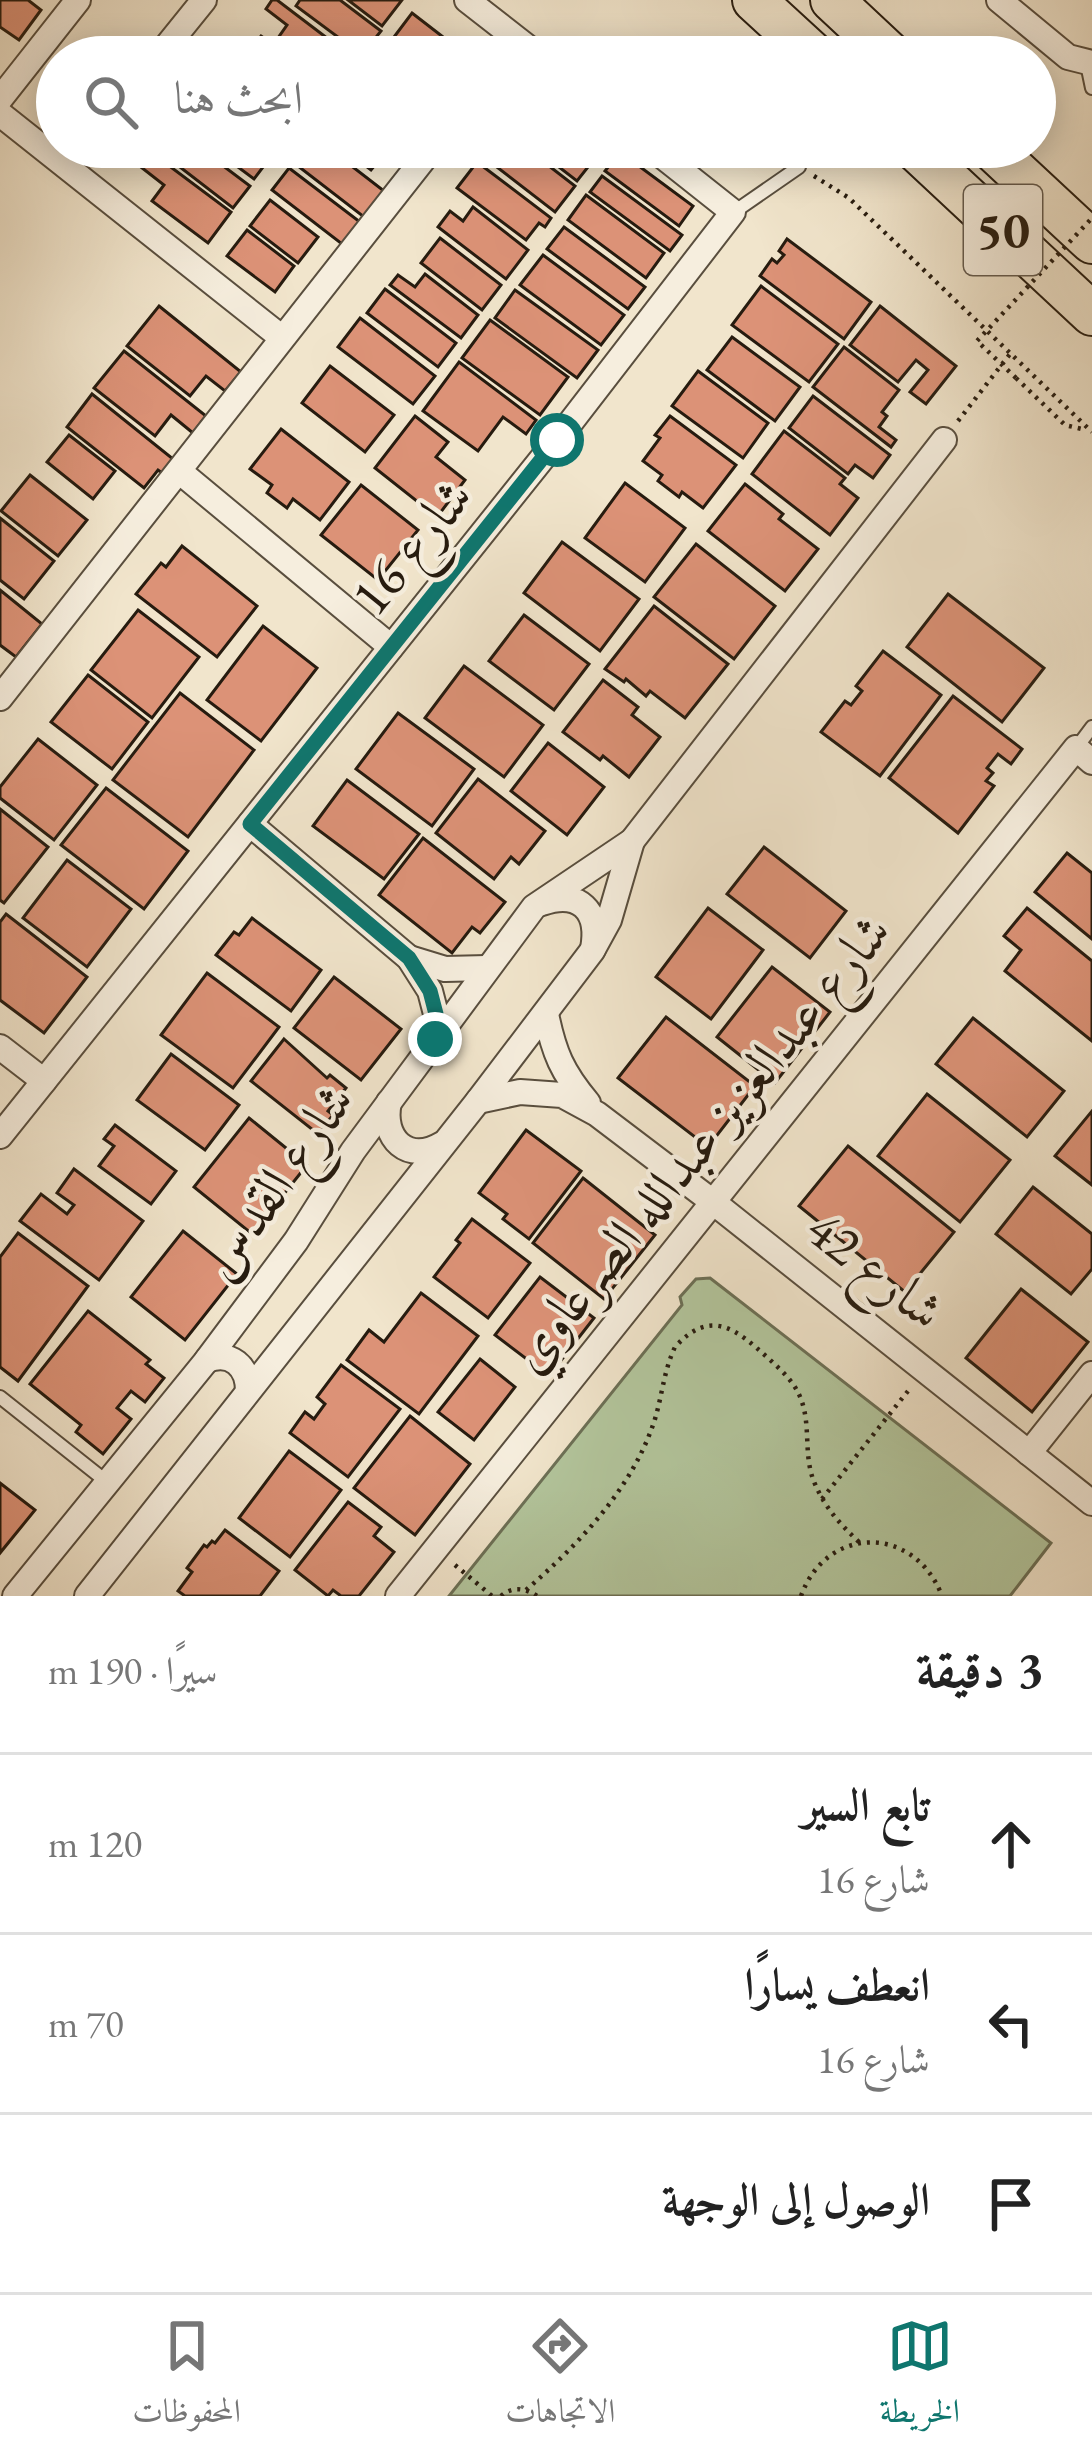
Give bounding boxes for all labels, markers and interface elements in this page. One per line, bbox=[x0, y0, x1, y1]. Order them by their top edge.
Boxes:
search box bbox=[36, 36, 1056, 168]
text: ابحث هنا bbox=[174, 68, 303, 126]
icon: search bbox=[78, 69, 144, 135]
road number: 50 bbox=[964, 185, 1042, 275]
route start bbox=[530, 413, 584, 467]
street label: شارع 16 bbox=[335, 463, 496, 636]
street label: شارع عبدالعزيز عبدالله الصرعاوي bbox=[492, 898, 914, 1393]
route end bbox=[408, 1012, 462, 1066]
street label: شارع القدس bbox=[183, 1069, 378, 1300]
street label: شارع 42 bbox=[786, 1193, 959, 1353]
text: 3 دقيقة bbox=[916, 1636, 1044, 1702]
text: سيرًا · 190 m bbox=[48, 1645, 218, 1696]
text: تابع السير bbox=[802, 1775, 930, 1833]
icon: ahead bbox=[978, 1811, 1044, 1877]
text: 120 m bbox=[48, 1818, 142, 1869]
text: شارع 16 bbox=[817, 1854, 930, 1905]
text: انعطف يسارًا bbox=[745, 1955, 930, 2013]
icon: left bbox=[978, 1991, 1044, 2057]
text: 70 m bbox=[48, 1998, 124, 2049]
text: شارع 16 bbox=[817, 2034, 930, 2085]
text: الوصول إلى الوجهة bbox=[662, 2170, 930, 2228]
icon: arrive bbox=[978, 2171, 1044, 2237]
tab: المحفوظات bbox=[132, 2313, 241, 2443]
tab: الاتجاهات bbox=[505, 2313, 615, 2443]
tab: الخريطة bbox=[880, 2313, 960, 2443]

